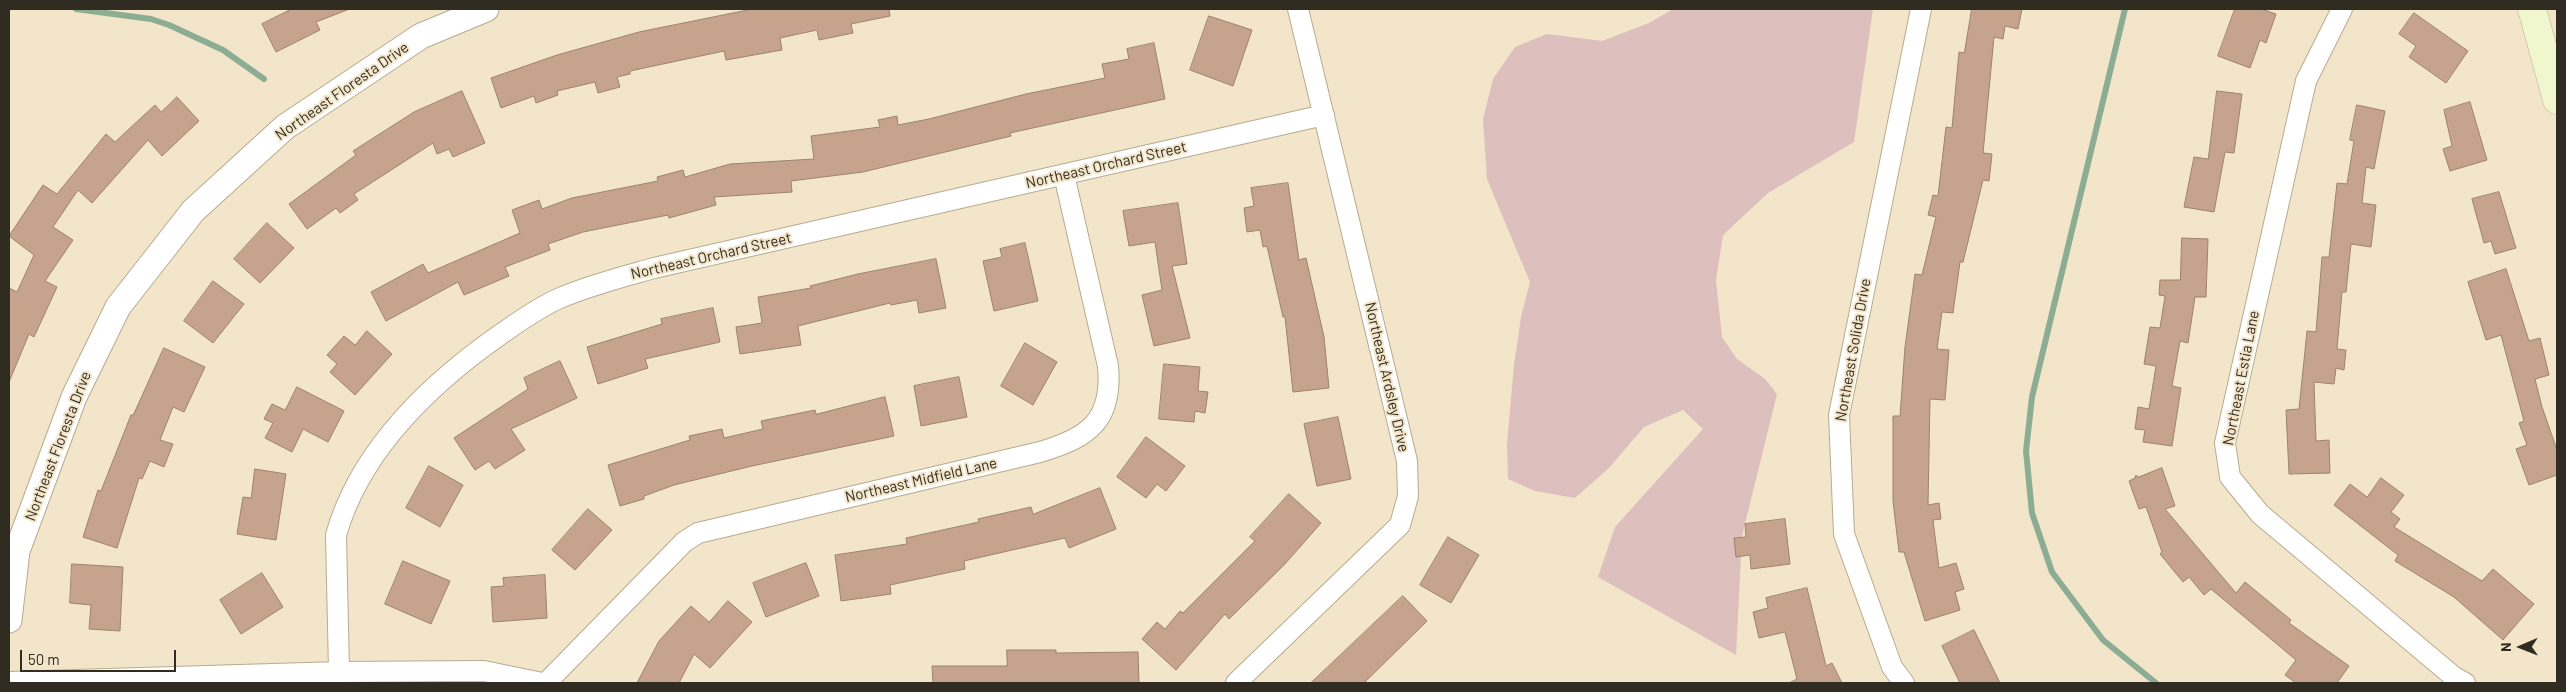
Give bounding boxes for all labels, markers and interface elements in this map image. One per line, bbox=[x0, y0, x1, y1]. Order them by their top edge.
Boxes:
street label: Northeast Floresta Drive bbox=[272, 38, 412, 144]
street label: Northeast Orchard Street bbox=[1024, 138, 1188, 192]
street label: Northeast Orchard Street bbox=[629, 229, 793, 283]
street label: Northeast Solida Drive bbox=[1832, 277, 1874, 423]
street label: Northeast Ardsley Drive bbox=[1361, 300, 1413, 454]
street label: Northeast Estia Lane bbox=[2219, 309, 2263, 447]
street label: Northeast Floresta Drive bbox=[21, 369, 95, 523]
street label: Northeast Midfield Lane bbox=[843, 454, 999, 506]
north arrow bbox=[2496, 622, 2546, 672]
scale bar bbox=[22, 640, 179, 672]
text: N bbox=[2497, 642, 2514, 652]
text: 50 m bbox=[28, 650, 60, 668]

